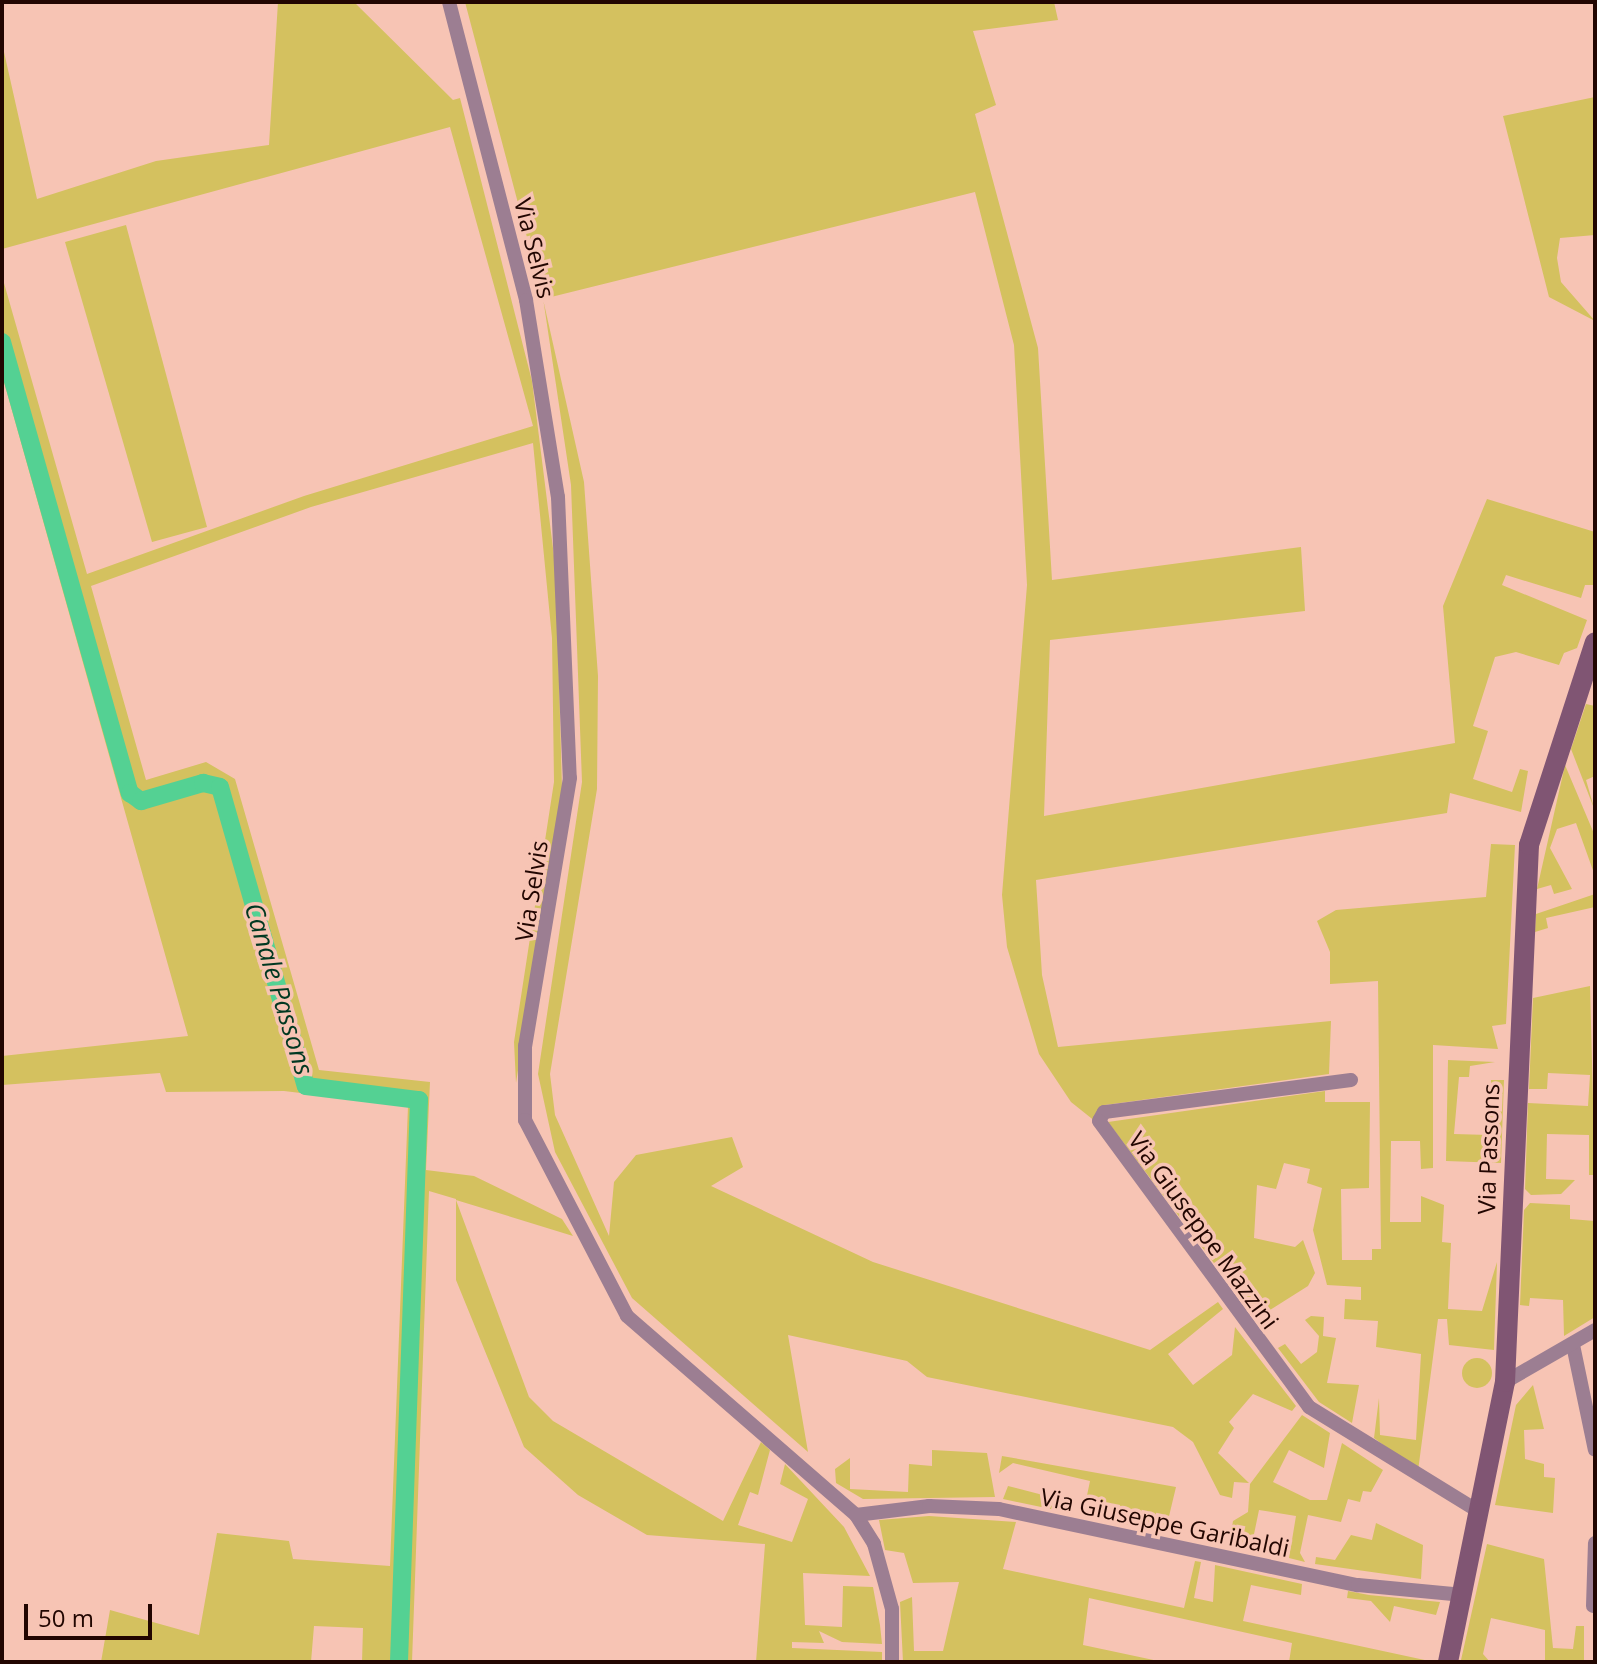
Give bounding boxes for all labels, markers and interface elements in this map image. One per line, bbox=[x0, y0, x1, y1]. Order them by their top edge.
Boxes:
street label: Via Selvis bbox=[509, 195, 561, 301]
street label: Via Selvis bbox=[509, 838, 553, 944]
water label: Canale Passons bbox=[238, 899, 320, 1079]
street label: Via Passons bbox=[1471, 1083, 1505, 1215]
street label: Via Giuseppe Mazzini bbox=[1123, 1126, 1285, 1334]
street label: Via Giuseppe Garibaldi bbox=[1038, 1482, 1292, 1562]
scale bar bbox=[28, 1588, 156, 1638]
text: 50 m bbox=[38, 1601, 94, 1634]

